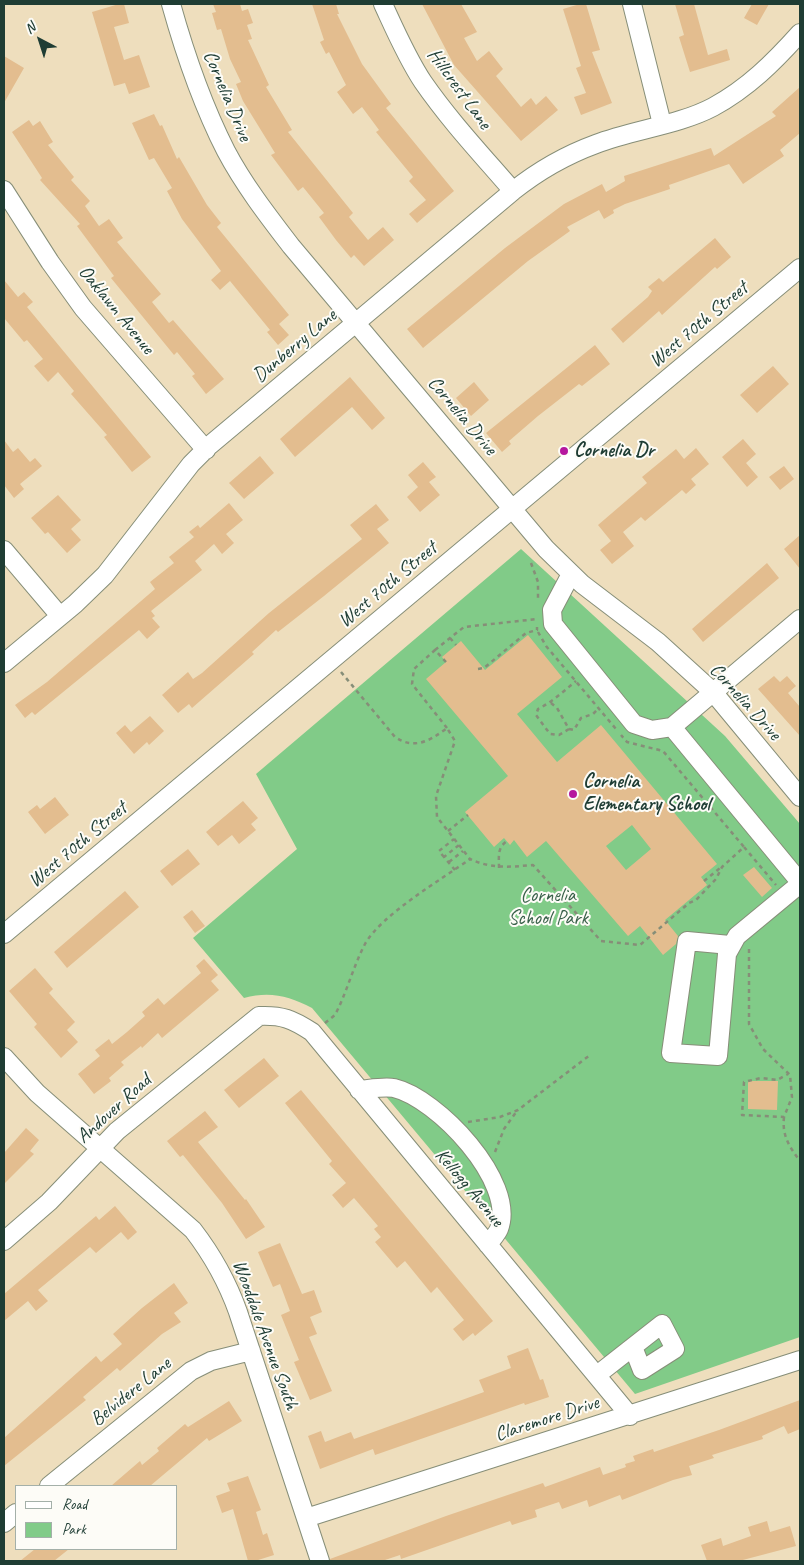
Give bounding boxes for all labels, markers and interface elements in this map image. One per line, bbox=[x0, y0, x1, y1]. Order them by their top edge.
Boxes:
north arrow bbox=[15, 15, 65, 65]
text: N bbox=[21, 19, 39, 37]
street label: Hillcrest Lane bbox=[422, 44, 496, 134]
street label: Cornelia Drive bbox=[197, 47, 257, 145]
street label: Oaklawn Avenue bbox=[73, 261, 159, 359]
street label: West 70th Street bbox=[645, 277, 753, 373]
street label: Dunberry Lane bbox=[248, 304, 342, 388]
street label: Cornelia Drive bbox=[422, 372, 502, 460]
place label: Cornelia Dr bbox=[574, 439, 654, 463]
marker: Cornelia Dr bbox=[558, 445, 570, 457]
street label: West 70th Street bbox=[334, 537, 442, 633]
street label: Cornelia Drive bbox=[704, 658, 786, 746]
place label: Cornelia Elementary School bbox=[583, 770, 710, 817]
marker: Cornelia Elementary School bbox=[567, 788, 579, 800]
street label: West 70th Street bbox=[24, 797, 132, 893]
park label: Cornelia School Park bbox=[508, 884, 588, 931]
street label: Andover Road bbox=[72, 1069, 156, 1149]
street label: Kellogg Avenue bbox=[429, 1144, 509, 1232]
street label: Wooddale Avenue South bbox=[227, 1257, 303, 1413]
street label: Belvidere Lane bbox=[86, 1352, 176, 1432]
street label: Claremore Drive bbox=[492, 1391, 602, 1447]
legend bbox=[15, 1485, 178, 1550]
text: Road bbox=[62, 1495, 87, 1514]
text: Park bbox=[62, 1520, 86, 1539]

